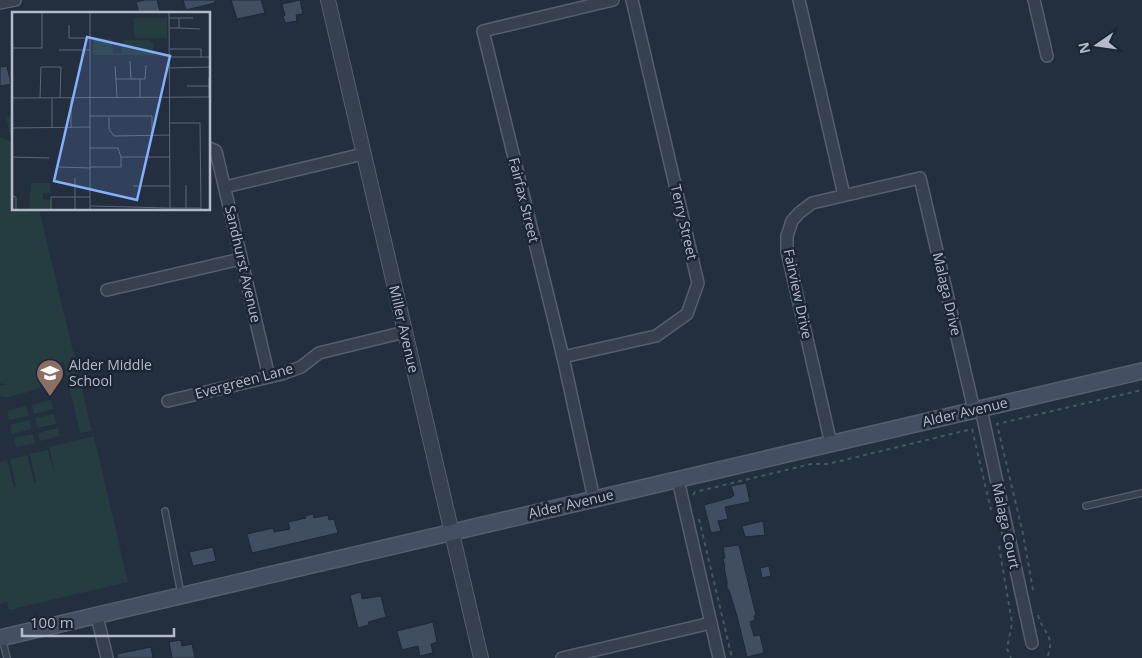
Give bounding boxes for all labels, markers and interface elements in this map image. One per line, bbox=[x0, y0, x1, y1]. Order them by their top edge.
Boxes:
inset map bbox=[12, 12, 210, 210]
north arrow bbox=[1072, 20, 1122, 70]
text: N bbox=[1073, 40, 1094, 56]
street label: Fairfax Street bbox=[505, 155, 544, 244]
street label: Terry Street bbox=[667, 182, 702, 261]
street label: Sandhurst Avenue bbox=[221, 204, 266, 324]
street label: Fairview Drive bbox=[780, 247, 817, 341]
street label: Malaga Drive bbox=[929, 250, 966, 338]
street label: Miller Avenue bbox=[385, 283, 424, 375]
place label: Alder Middle School bbox=[69, 355, 152, 390]
school or university icon: Alder Middle School bbox=[35, 358, 65, 397]
street label: Evergreen Lane bbox=[193, 358, 295, 403]
street label: Alder Avenue bbox=[920, 392, 1009, 431]
street label: Malaga Court bbox=[988, 481, 1025, 571]
street label: Alder Avenue bbox=[526, 484, 615, 523]
scale bar bbox=[22, 606, 175, 638]
text: 100 m bbox=[30, 612, 74, 632]

